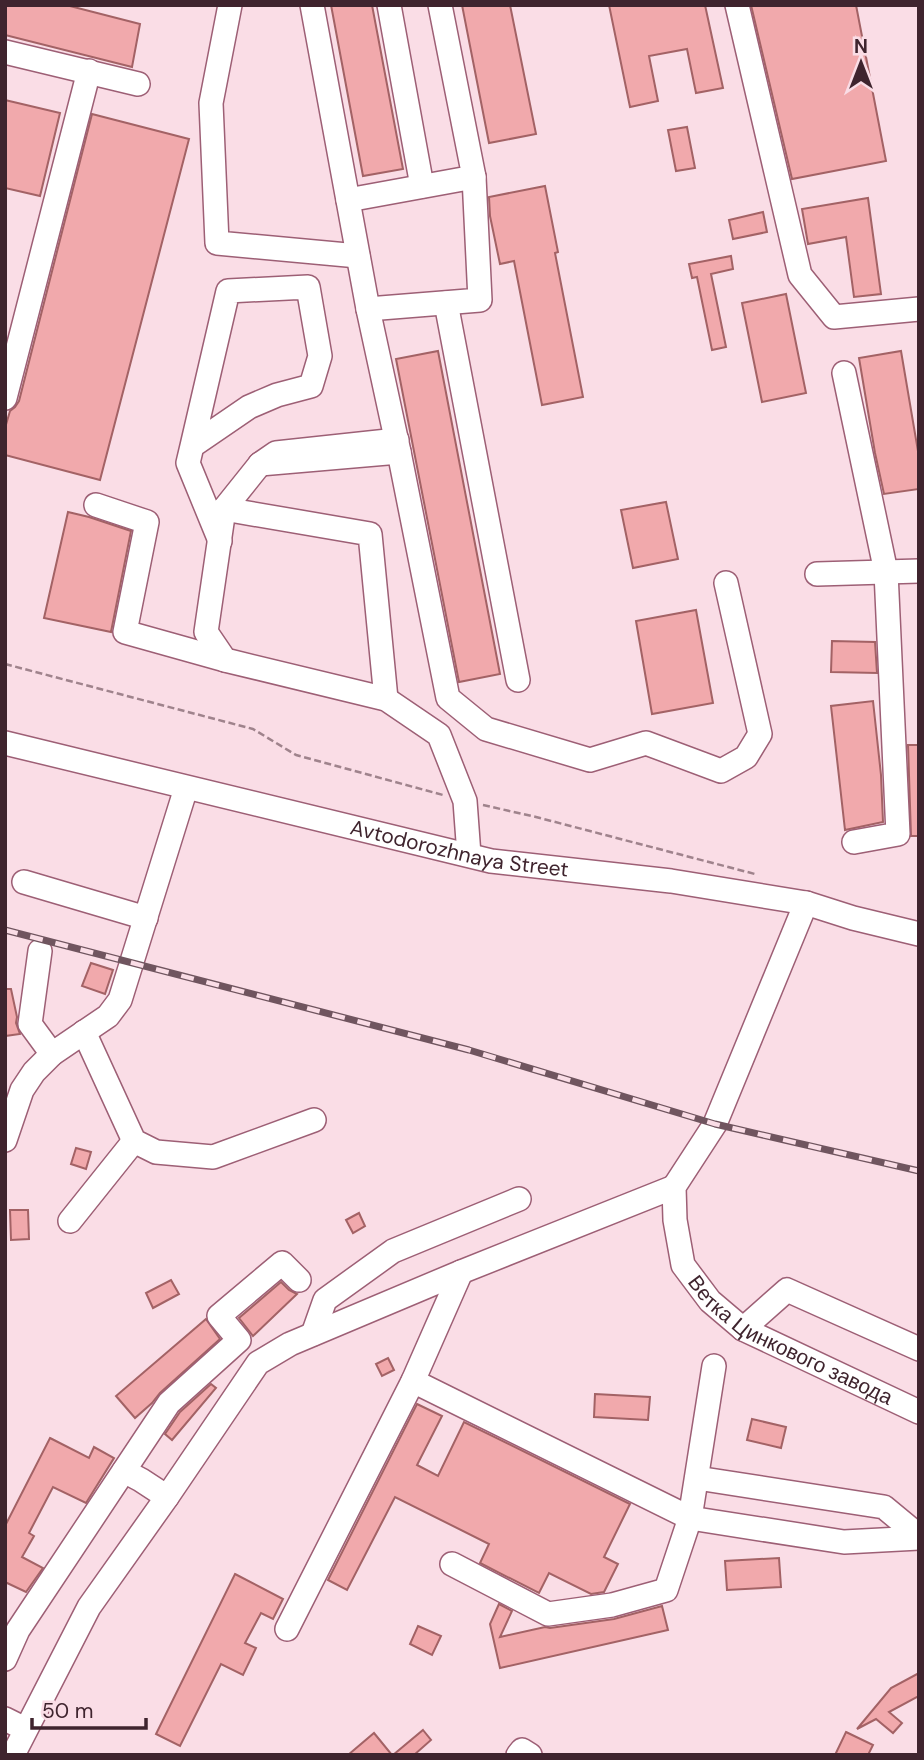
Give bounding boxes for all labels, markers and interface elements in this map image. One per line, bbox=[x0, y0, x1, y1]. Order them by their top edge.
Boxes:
north arrow bbox=[826, 28, 896, 98]
text: N bbox=[854, 34, 868, 59]
street label: Avtodorozhnaya Street bbox=[347, 813, 570, 884]
street label: Ветка Цинкового завода bbox=[681, 1269, 897, 1412]
scale bar bbox=[32, 1686, 145, 1730]
text: 50 m bbox=[42, 1697, 93, 1725]

